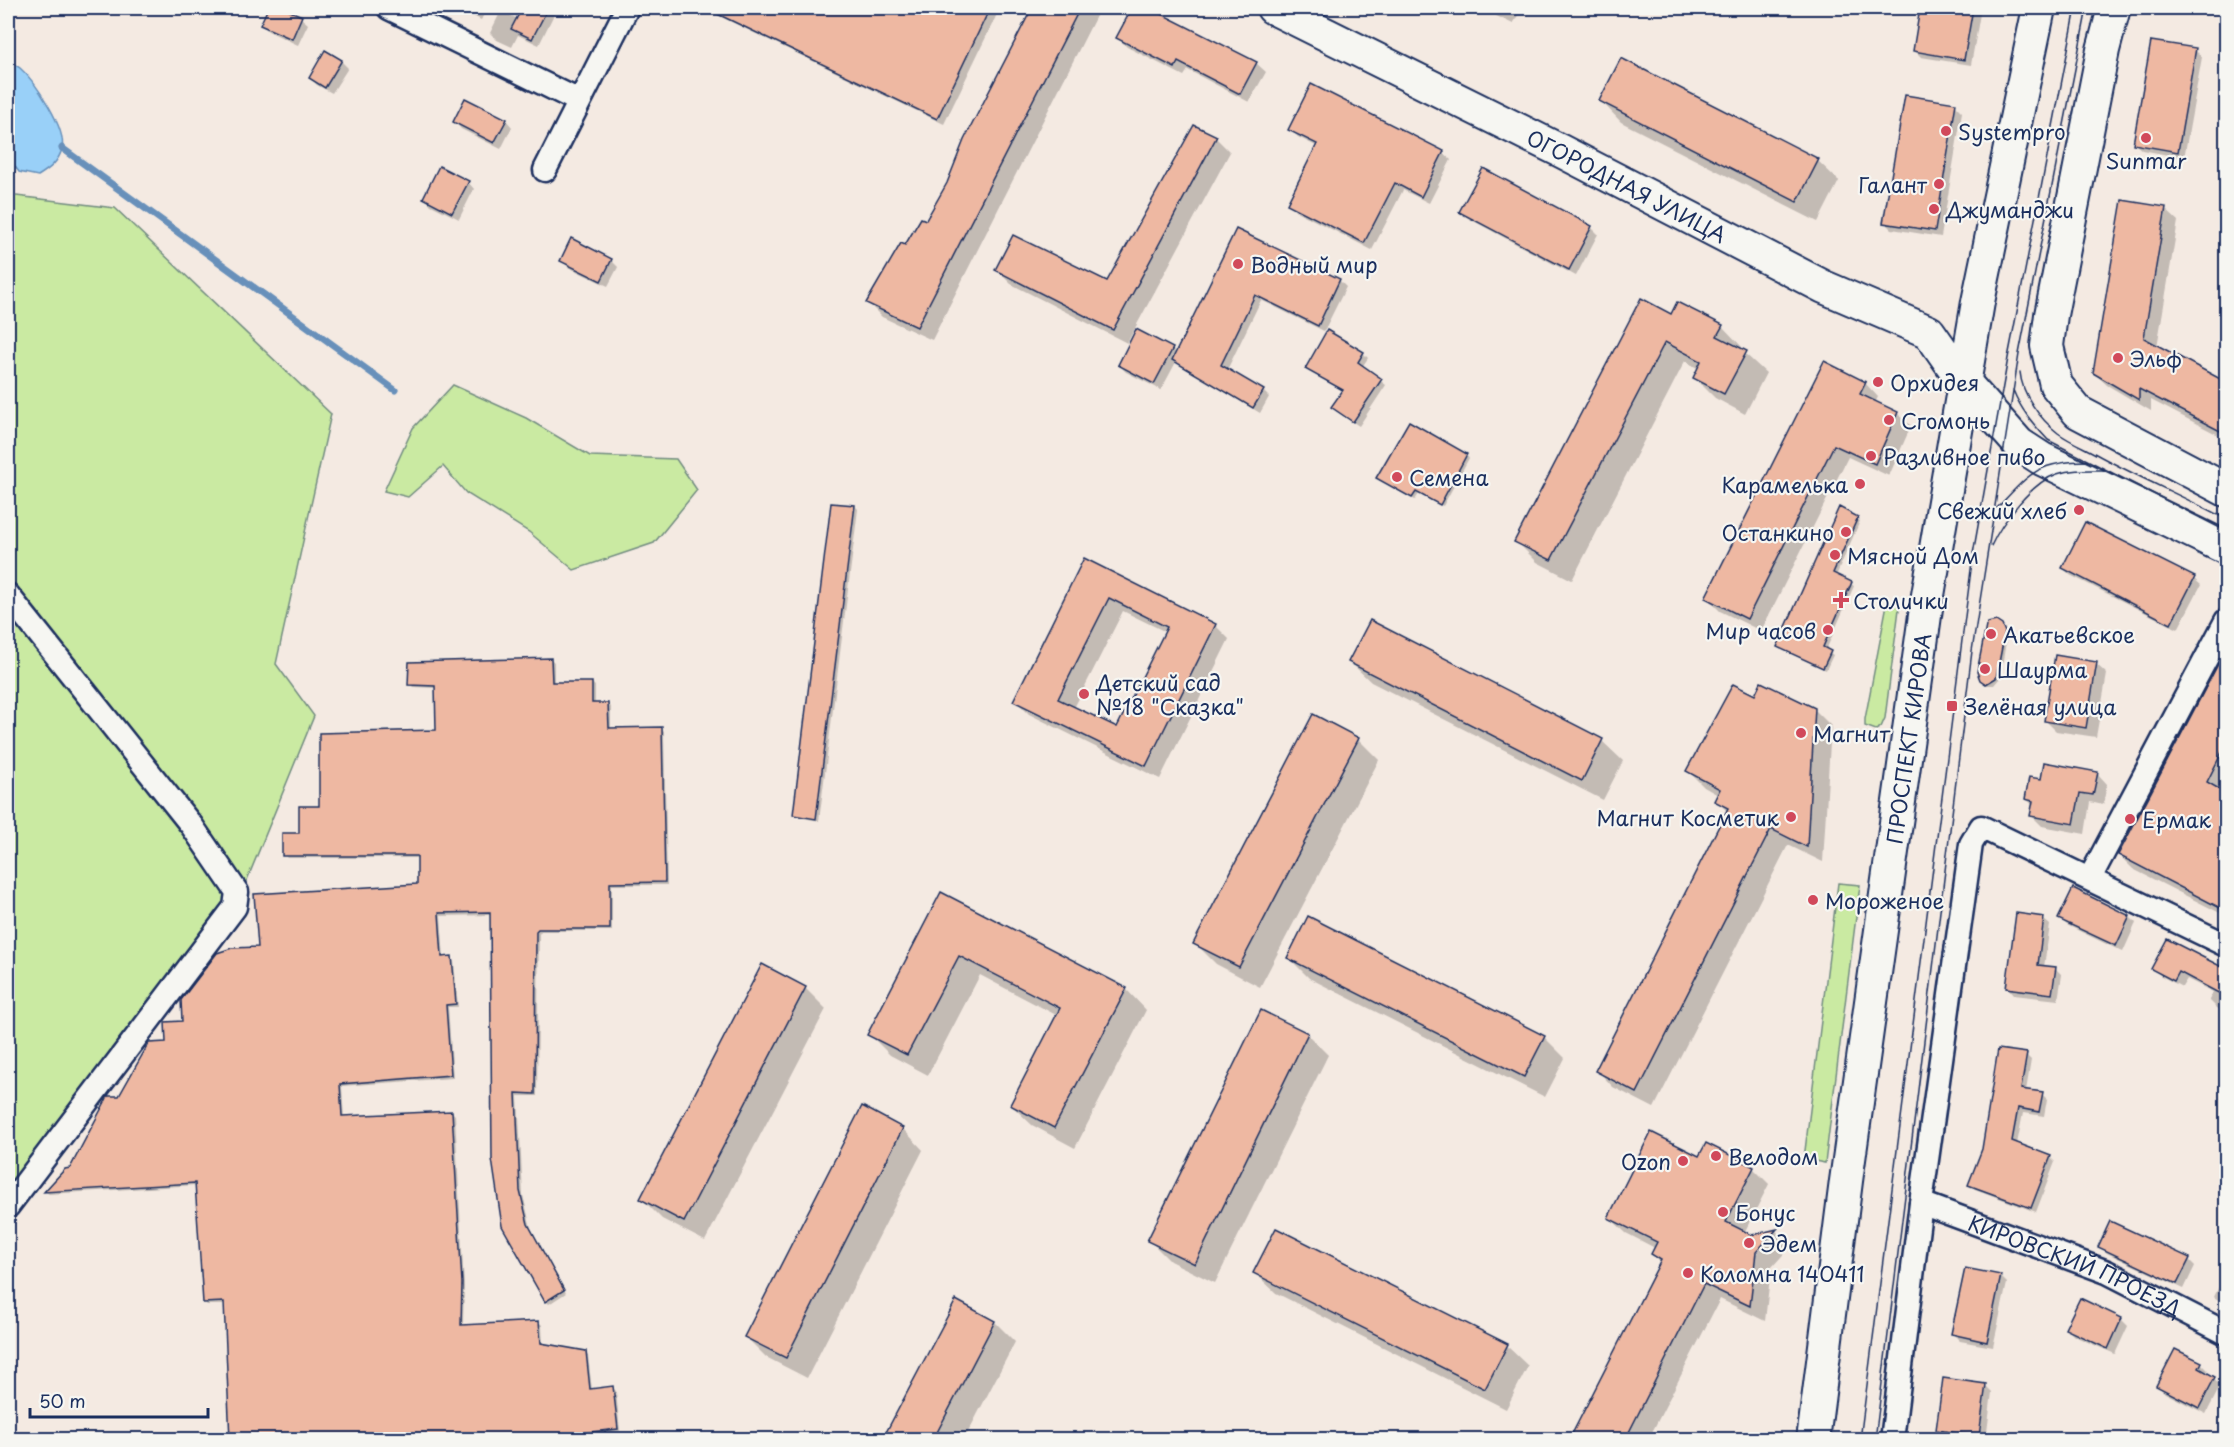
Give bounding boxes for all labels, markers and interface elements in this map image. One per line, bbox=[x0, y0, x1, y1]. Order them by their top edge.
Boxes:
place label: Systempro bbox=[1958, 115, 2066, 147]
street label: ОГОРОДНАЯ УЛИЦА bbox=[1522, 121, 1733, 250]
marker: Systempro bbox=[1939, 124, 1953, 138]
marker: Sunmar bbox=[2139, 131, 2153, 145]
place label: Sunmar bbox=[2106, 144, 2187, 176]
place label: Галант bbox=[1858, 168, 1928, 200]
marker: Галант bbox=[1932, 177, 1946, 191]
place label: Джуманджи bbox=[1945, 193, 2074, 225]
marker: Джуманджи bbox=[1927, 202, 1941, 216]
place label: Водный мир bbox=[1250, 248, 1378, 280]
marker: Водный мир bbox=[1231, 257, 1245, 271]
place label: Эльф bbox=[2130, 342, 2182, 374]
marker: Эльф bbox=[2111, 351, 2125, 365]
place label: Орхидея bbox=[1890, 366, 1979, 398]
marker: Орхидея bbox=[1871, 375, 1885, 389]
place label: Сгомонь bbox=[1901, 404, 1990, 436]
marker: Сгомонь bbox=[1882, 413, 1896, 427]
place label: Разливное пиво bbox=[1883, 440, 2045, 472]
marker: Разливное пиво bbox=[1864, 449, 1878, 463]
place label: Семена bbox=[1409, 461, 1489, 493]
place label: Карамелька bbox=[1721, 468, 1848, 500]
marker: Семена bbox=[1390, 470, 1404, 484]
marker: Карамелька bbox=[1853, 477, 1867, 491]
place label: Свежий хлеб bbox=[1937, 494, 2067, 526]
marker: Свежий хлеб bbox=[2072, 503, 2086, 517]
place label: Останкино bbox=[1721, 516, 1834, 548]
marker: Останкино bbox=[1839, 525, 1853, 539]
place label: Мясной Дом bbox=[1847, 539, 1979, 571]
marker: Мясной Дом bbox=[1828, 548, 1842, 562]
place label: Столички bbox=[1853, 584, 1949, 616]
marker: Столички bbox=[1834, 593, 1848, 607]
place label: Мир часов bbox=[1706, 614, 1816, 646]
place label: Акатьевское bbox=[2003, 618, 2135, 650]
marker: Мир часов bbox=[1821, 623, 1835, 637]
marker: Акатьевское bbox=[1984, 627, 1998, 641]
street label: ПРОСПЕКТ КИРОВА bbox=[1877, 631, 1938, 846]
place label: Шаурма bbox=[1997, 653, 2088, 685]
marker: Шаурма bbox=[1978, 662, 1992, 676]
place label: Детский сад №18 "Сказка" bbox=[1095, 666, 1244, 722]
marker: Детский сад №18 "Сказка" bbox=[1077, 687, 1091, 701]
place label: Зелёная улица bbox=[1964, 690, 2117, 722]
marker: Зелёная улица bbox=[1945, 699, 1959, 713]
place label: Магнит bbox=[1813, 717, 1890, 749]
marker: Магнит bbox=[1794, 726, 1808, 740]
place label: Магнит Косметик bbox=[1597, 801, 1780, 833]
place label: Ермак bbox=[2142, 803, 2211, 835]
marker: Магнит Косметик bbox=[1784, 810, 1798, 824]
marker: Ермак bbox=[2123, 812, 2137, 826]
place label: Мороженое bbox=[1825, 884, 1944, 916]
marker: Мороженое bbox=[1806, 893, 1820, 907]
place label: Велодом bbox=[1728, 1140, 1819, 1172]
place label: Ozon bbox=[1621, 1145, 1671, 1177]
marker: Велодом bbox=[1709, 1149, 1723, 1163]
marker: Ozon bbox=[1676, 1154, 1690, 1168]
place label: Бонус bbox=[1735, 1196, 1796, 1228]
marker: Бонус bbox=[1716, 1205, 1730, 1219]
street label: КИРОВСКИЙ ПРОЕЗД bbox=[1964, 1206, 2187, 1324]
place label: Эдем bbox=[1761, 1227, 1817, 1259]
marker: Эдем bbox=[1742, 1236, 1756, 1250]
place label: Коломна 140411 bbox=[1700, 1257, 1865, 1289]
marker: Коломна 140411 bbox=[1681, 1266, 1695, 1280]
scale bar bbox=[30, 1381, 208, 1419]
text: 50 m bbox=[39, 1387, 86, 1414]

